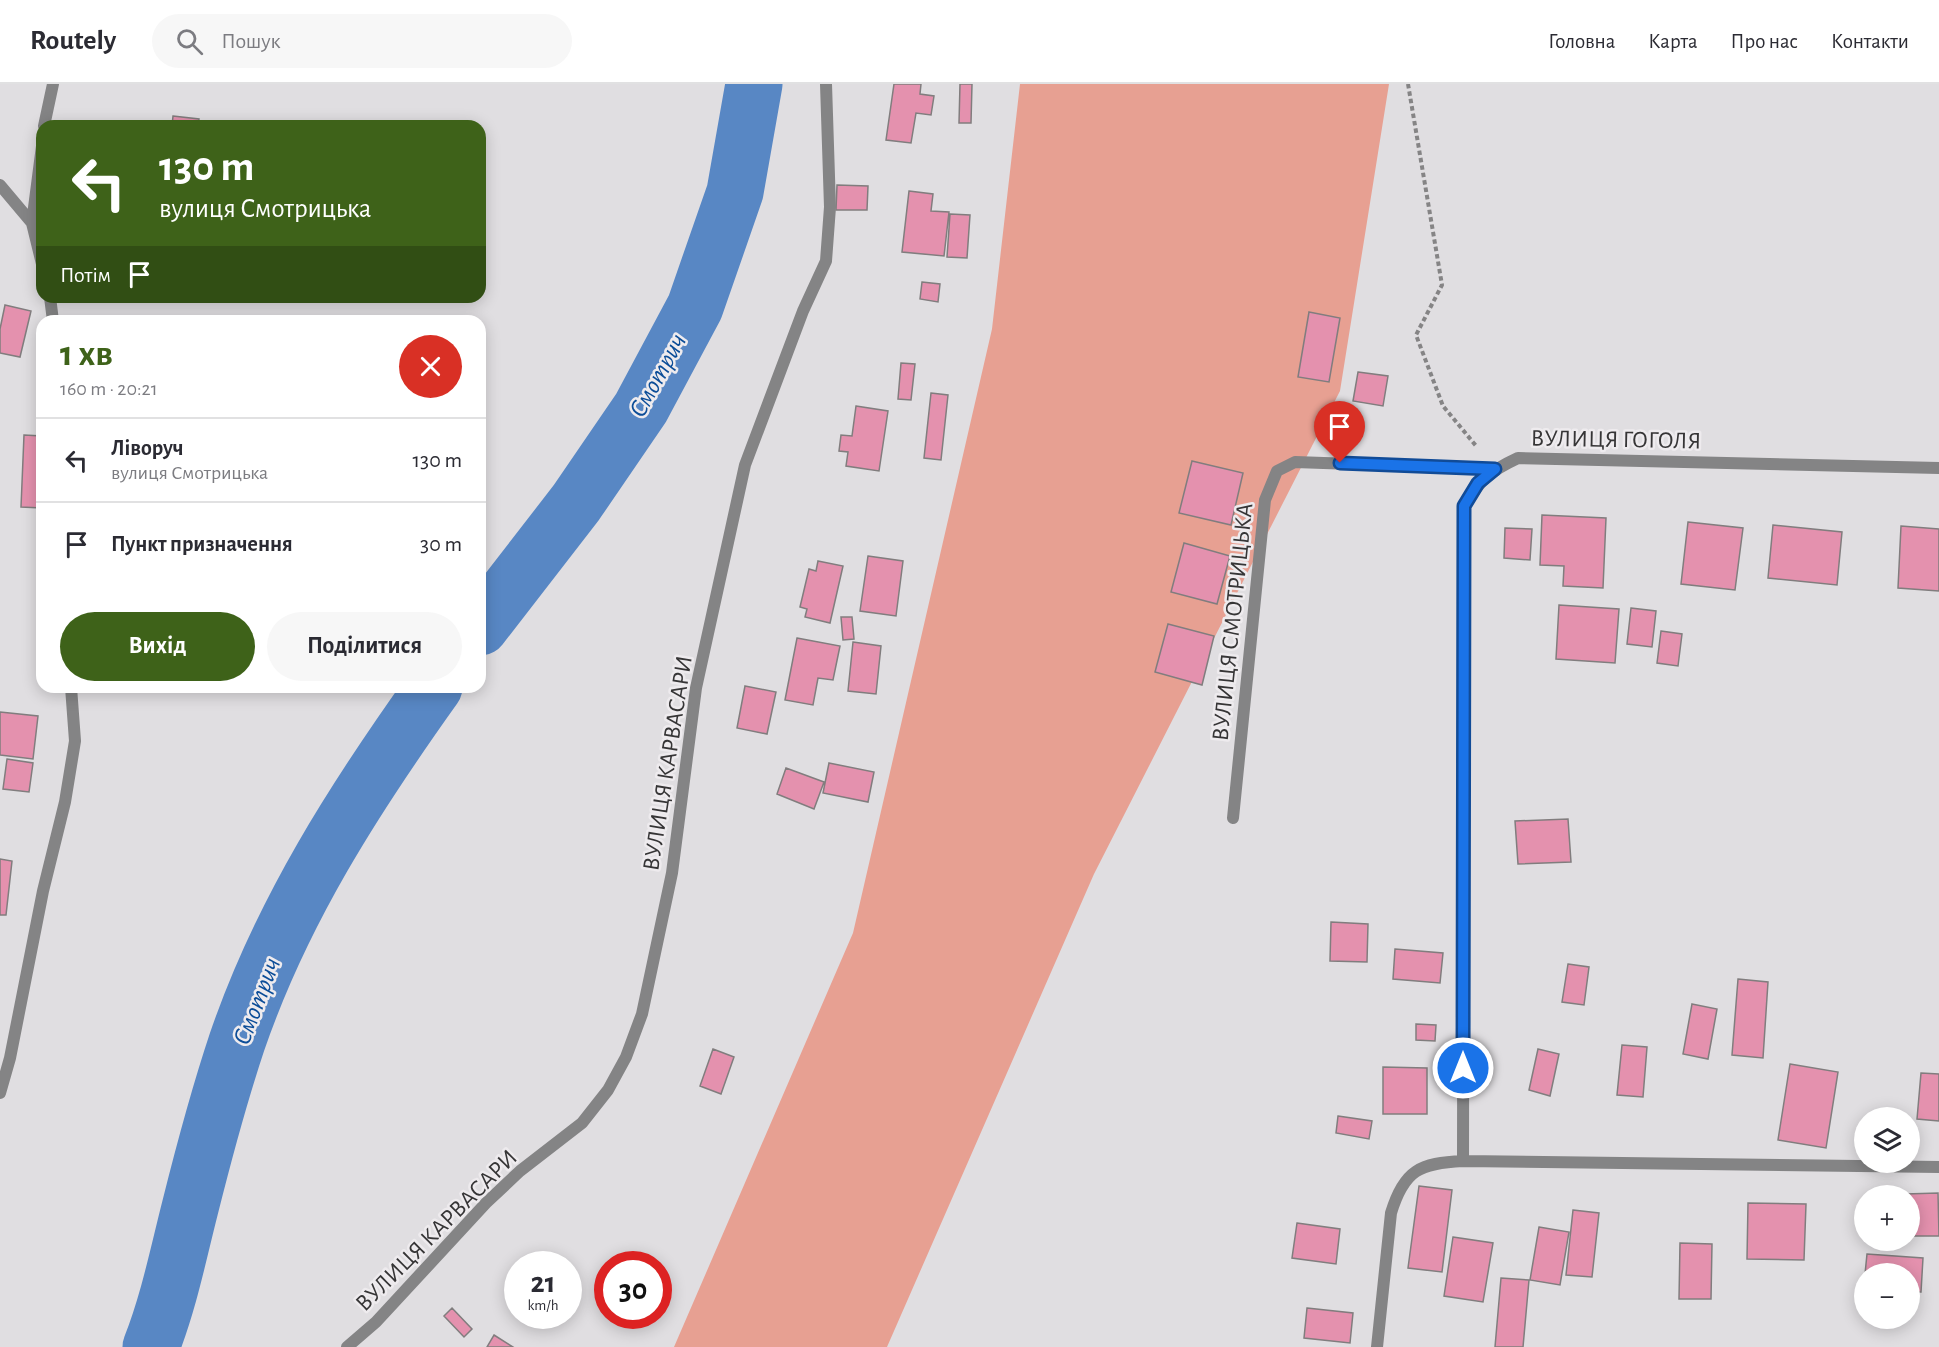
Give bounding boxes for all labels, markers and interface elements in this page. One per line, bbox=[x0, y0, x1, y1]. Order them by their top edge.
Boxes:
search box bbox=[152, 14, 572, 68]
icon: search bbox=[173, 25, 206, 58]
text: Routely bbox=[30, 27, 116, 55]
text: Пошук bbox=[221, 30, 281, 52]
text: Головна bbox=[1548, 31, 1615, 52]
text: Карта bbox=[1648, 31, 1698, 52]
text: Про нас bbox=[1731, 31, 1798, 52]
text: Контакти bbox=[1831, 31, 1909, 52]
icon: left bbox=[60, 144, 138, 222]
text: 130 m bbox=[159, 146, 254, 188]
text: вулиця Смотрицька bbox=[159, 195, 371, 222]
icon: arrive bbox=[123, 258, 156, 291]
text: Потім bbox=[60, 264, 111, 286]
water label: Смотрич bbox=[624, 329, 691, 422]
button: close bbox=[399, 335, 462, 398]
text: 1 хв bbox=[60, 336, 113, 372]
text: 160 m · 20:21 bbox=[60, 379, 158, 399]
pin bbox=[1314, 401, 1365, 463]
icon: arrive bbox=[1323, 410, 1356, 443]
street label: ВУЛИЦЯ ГОГОЛЯ bbox=[1531, 427, 1701, 453]
text: Ліворуч bbox=[111, 437, 184, 459]
icon: left bbox=[60, 444, 93, 477]
text: 130 m bbox=[413, 449, 462, 471]
text: вулиця Смотрицька bbox=[111, 463, 268, 483]
street label: ВУЛИЦЯ СМОТРИЦЬКА bbox=[1209, 502, 1257, 742]
icon: arrive bbox=[60, 528, 93, 561]
text: Пункт призначення bbox=[111, 533, 293, 555]
text: 30 m bbox=[420, 533, 462, 555]
button: Вихід bbox=[60, 612, 255, 681]
button: Поділитися bbox=[267, 612, 462, 681]
street label: ВУЛИЦЯ КАРВАСАРИ bbox=[639, 654, 697, 872]
water label: Смотрич bbox=[228, 954, 285, 1049]
position arrow bbox=[1431, 1036, 1495, 1100]
map controls bbox=[1854, 1107, 1920, 1329]
button: layers bbox=[1854, 1107, 1920, 1173]
street label: ВУЛИЦЯ КАРВАСАРИ bbox=[351, 1145, 522, 1316]
button: + bbox=[1854, 1185, 1920, 1251]
speed limit sign: 30 bbox=[594, 1251, 672, 1329]
button: − bbox=[1854, 1263, 1920, 1329]
text: 21 bbox=[531, 1268, 555, 1298]
text: km/h bbox=[528, 1298, 558, 1313]

